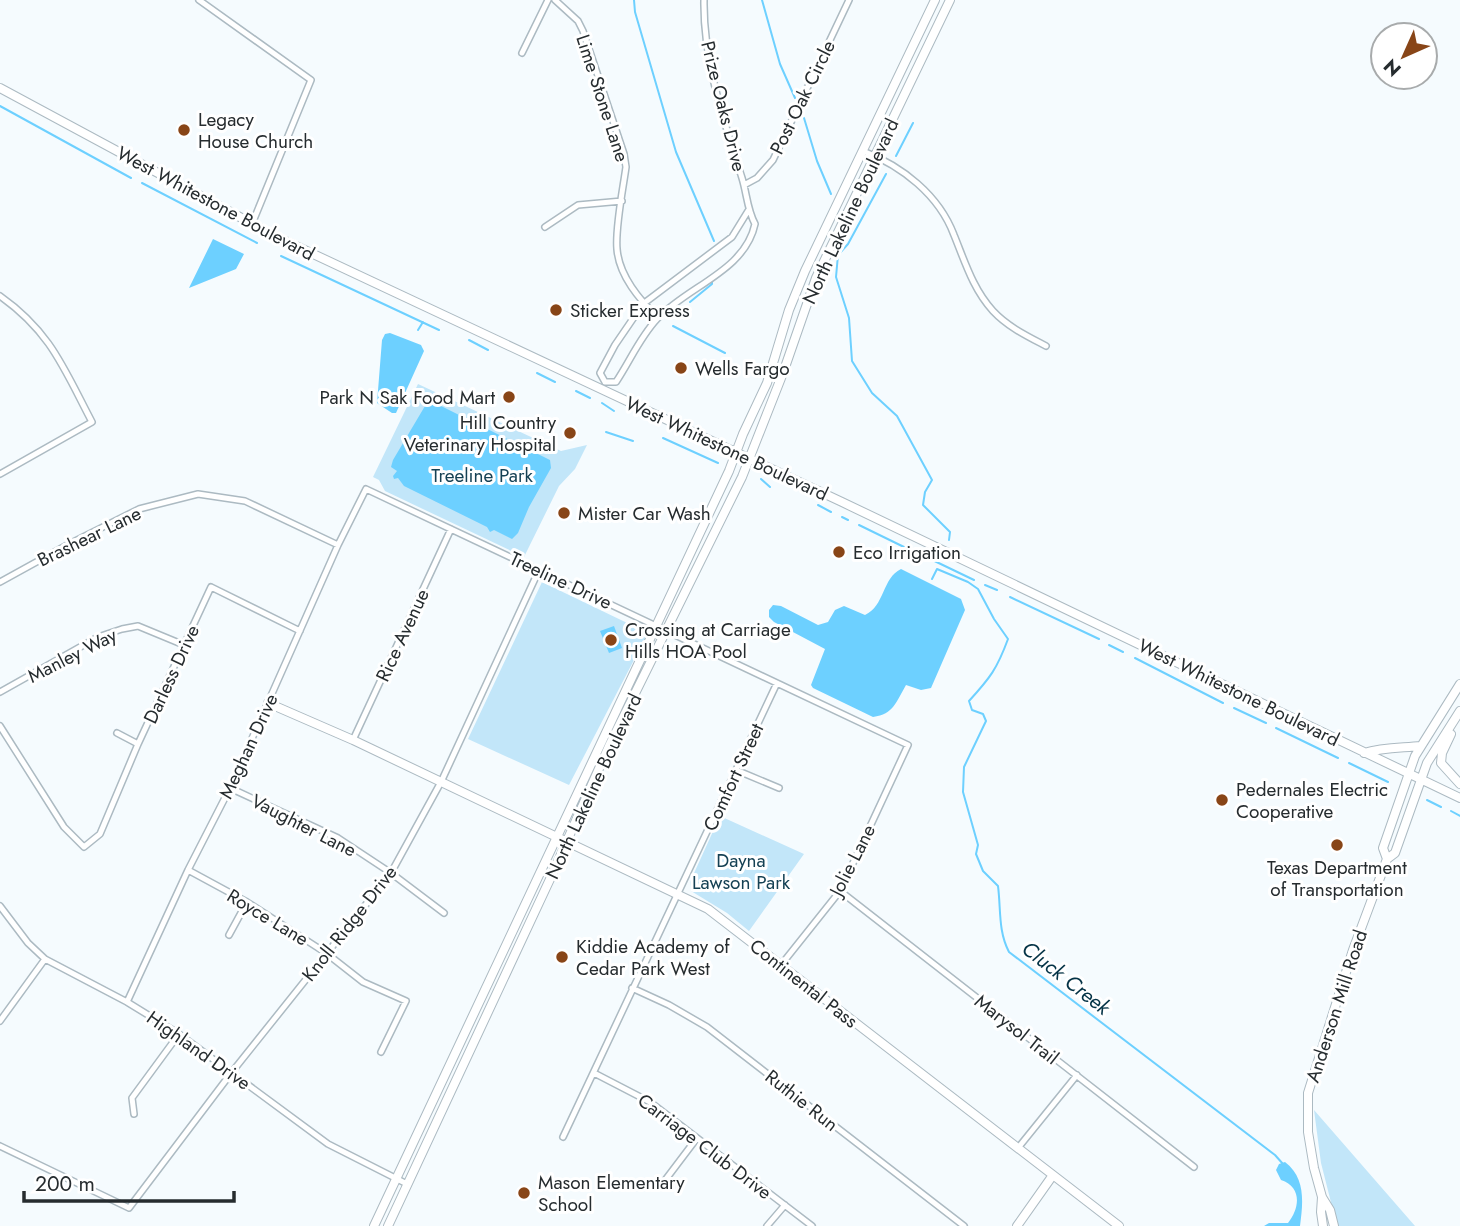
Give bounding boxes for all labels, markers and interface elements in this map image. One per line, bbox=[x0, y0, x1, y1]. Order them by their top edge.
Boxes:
north arrow bbox=[1369, 21, 1439, 91]
street label: Lime Stone Lane bbox=[569, 31, 636, 165]
street label: Post Oak Circle bbox=[763, 35, 842, 159]
street label: Prize Oaks Drive bbox=[694, 38, 753, 174]
text: N bbox=[1377, 53, 1407, 83]
place label: Legacy House Church bbox=[198, 106, 313, 155]
street label: North Lakeline Boulevard bbox=[796, 114, 905, 308]
marker: Legacy House Church bbox=[176, 122, 192, 138]
street label: West Whitestone Boulevard bbox=[112, 140, 320, 267]
place label: Sticker Express bbox=[570, 297, 690, 324]
marker: Sticker Express bbox=[548, 302, 564, 318]
place label: Wells Fargo bbox=[695, 355, 790, 382]
marker: Wells Fargo bbox=[673, 360, 689, 376]
place label: Park N Sak Food Mart bbox=[320, 384, 495, 411]
marker: Park N Sak Food Mart bbox=[501, 389, 517, 405]
street label: West Whitestone Boulevard bbox=[621, 390, 833, 507]
place label: Hill Country Veterinary Hospital bbox=[404, 409, 557, 458]
marker: Hill Country Veterinary Hospital bbox=[562, 425, 578, 441]
park label: Treeline Park bbox=[431, 462, 534, 489]
street label: Brashear Lane bbox=[33, 500, 146, 573]
place label: Mister Car Wash bbox=[578, 500, 711, 527]
marker: Mister Car Wash bbox=[556, 505, 572, 521]
place label: Eco Irrigation bbox=[853, 539, 961, 566]
marker: Eco Irrigation bbox=[831, 544, 847, 560]
street label: Treeline Drive bbox=[505, 545, 617, 616]
street label: Rice Avenue bbox=[369, 584, 436, 686]
place label: Crossing at Carriage Hills HOA Pool bbox=[625, 616, 791, 665]
street label: Darless Drive bbox=[137, 620, 206, 728]
street label: Manley Way bbox=[23, 621, 122, 689]
marker: Crossing at Carriage Hills HOA Pool bbox=[603, 632, 619, 648]
street label: West Whitestone Boulevard bbox=[1134, 632, 1344, 753]
street label: Meghan Drive bbox=[212, 689, 285, 803]
street label: North Lakeline Boulevard bbox=[539, 689, 648, 883]
street label: Comfort Street bbox=[697, 718, 770, 836]
place label: Pedernales Electric Cooperative bbox=[1236, 776, 1388, 825]
street label: Vaughter Lane bbox=[247, 787, 361, 864]
marker: Pedernales Electric Cooperative bbox=[1214, 792, 1230, 808]
street label: Jolie Lane bbox=[822, 820, 882, 903]
marker: Texas Department of Transportation bbox=[1329, 837, 1345, 853]
park label: Dayna Lawson Park bbox=[692, 847, 791, 896]
place label: Texas Department of Transportation bbox=[1267, 854, 1407, 903]
street label: Knoll Ridge Drive bbox=[296, 859, 403, 987]
street label: Royce Lane bbox=[222, 882, 314, 952]
street label: Anderson Mill Road bbox=[1299, 926, 1374, 1086]
place label: Kiddie Academy of Cedar Park West bbox=[576, 933, 730, 982]
street label: Continental Pass bbox=[744, 933, 864, 1034]
water label: Cluck Creek bbox=[1015, 934, 1117, 1023]
marker: Kiddie Academy of Cedar Park West bbox=[554, 949, 570, 965]
street label: Marysol Trail bbox=[969, 988, 1065, 1071]
street label: Highland Drive bbox=[141, 1004, 256, 1096]
street label: Ruthie Run bbox=[759, 1063, 844, 1138]
street label: Carriage Club Drive bbox=[632, 1087, 778, 1206]
scale bar bbox=[24, 1160, 234, 1204]
text: 200 m bbox=[35, 1169, 95, 1199]
place label: Mason Elementary School bbox=[538, 1169, 685, 1218]
marker: Mason Elementary School bbox=[516, 1185, 532, 1201]

